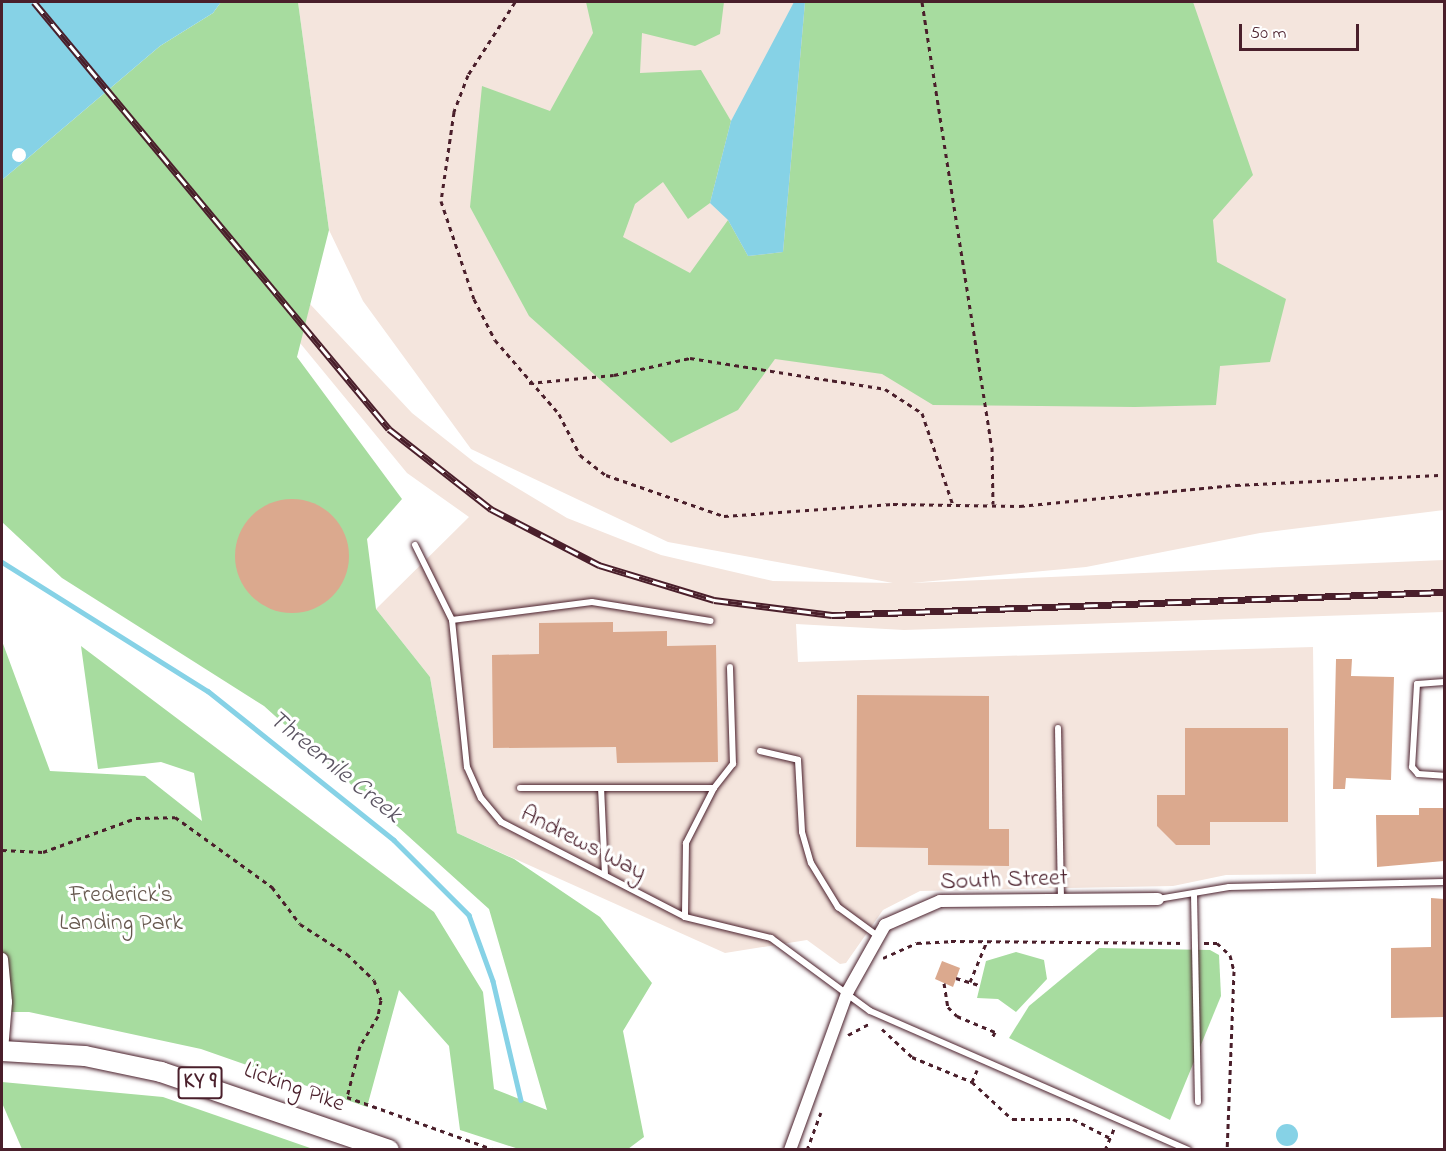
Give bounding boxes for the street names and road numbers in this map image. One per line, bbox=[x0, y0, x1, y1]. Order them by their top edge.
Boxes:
street label: Andrews Way bbox=[515, 800, 651, 888]
street label: South Street bbox=[940, 864, 1068, 898]
street label: Licking Pike bbox=[240, 1056, 348, 1120]
road number: KY 9 bbox=[178, 1064, 222, 1102]

